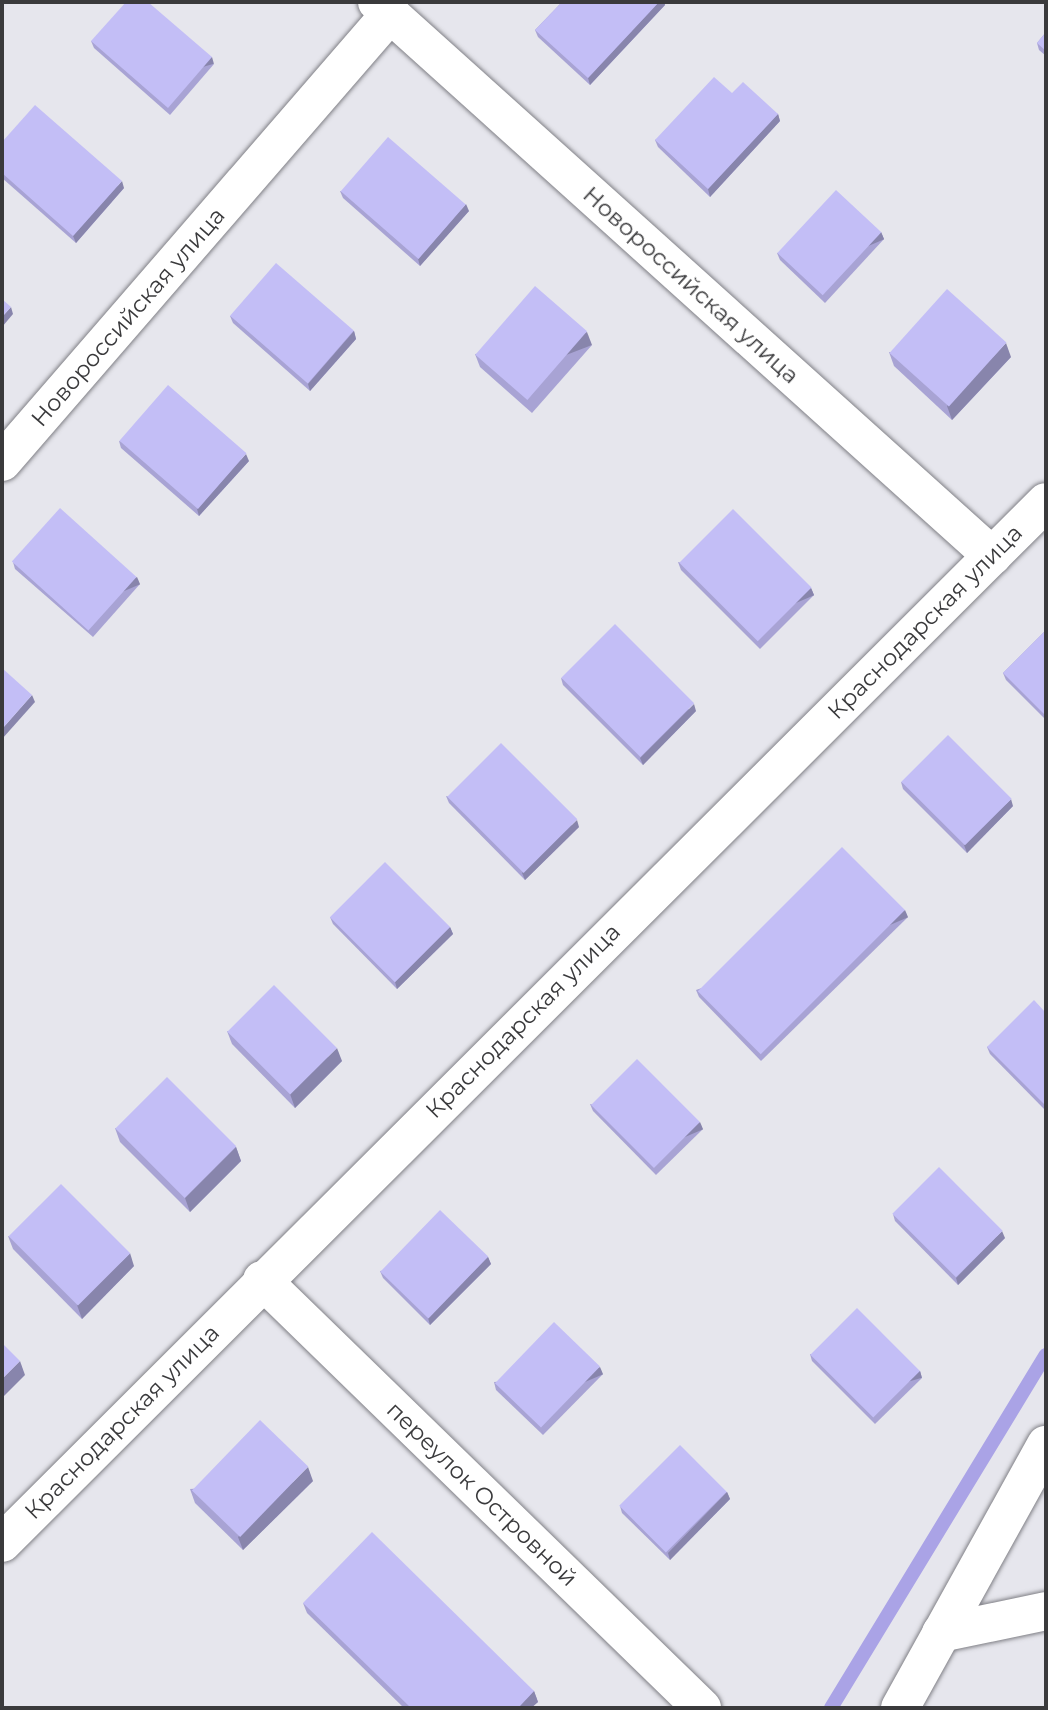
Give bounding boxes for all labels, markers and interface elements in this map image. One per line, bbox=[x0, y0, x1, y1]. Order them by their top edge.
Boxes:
street label: Новороссийская улица bbox=[577, 181, 805, 389]
street label: Новороссийская улица bbox=[25, 202, 231, 432]
street label: Краснодарская улица bbox=[822, 519, 1028, 725]
street label: Краснодарская улица bbox=[420, 918, 626, 1124]
street label: Краснодарская улица bbox=[19, 1319, 225, 1525]
street label: переулок Островной bbox=[381, 1396, 583, 1592]

